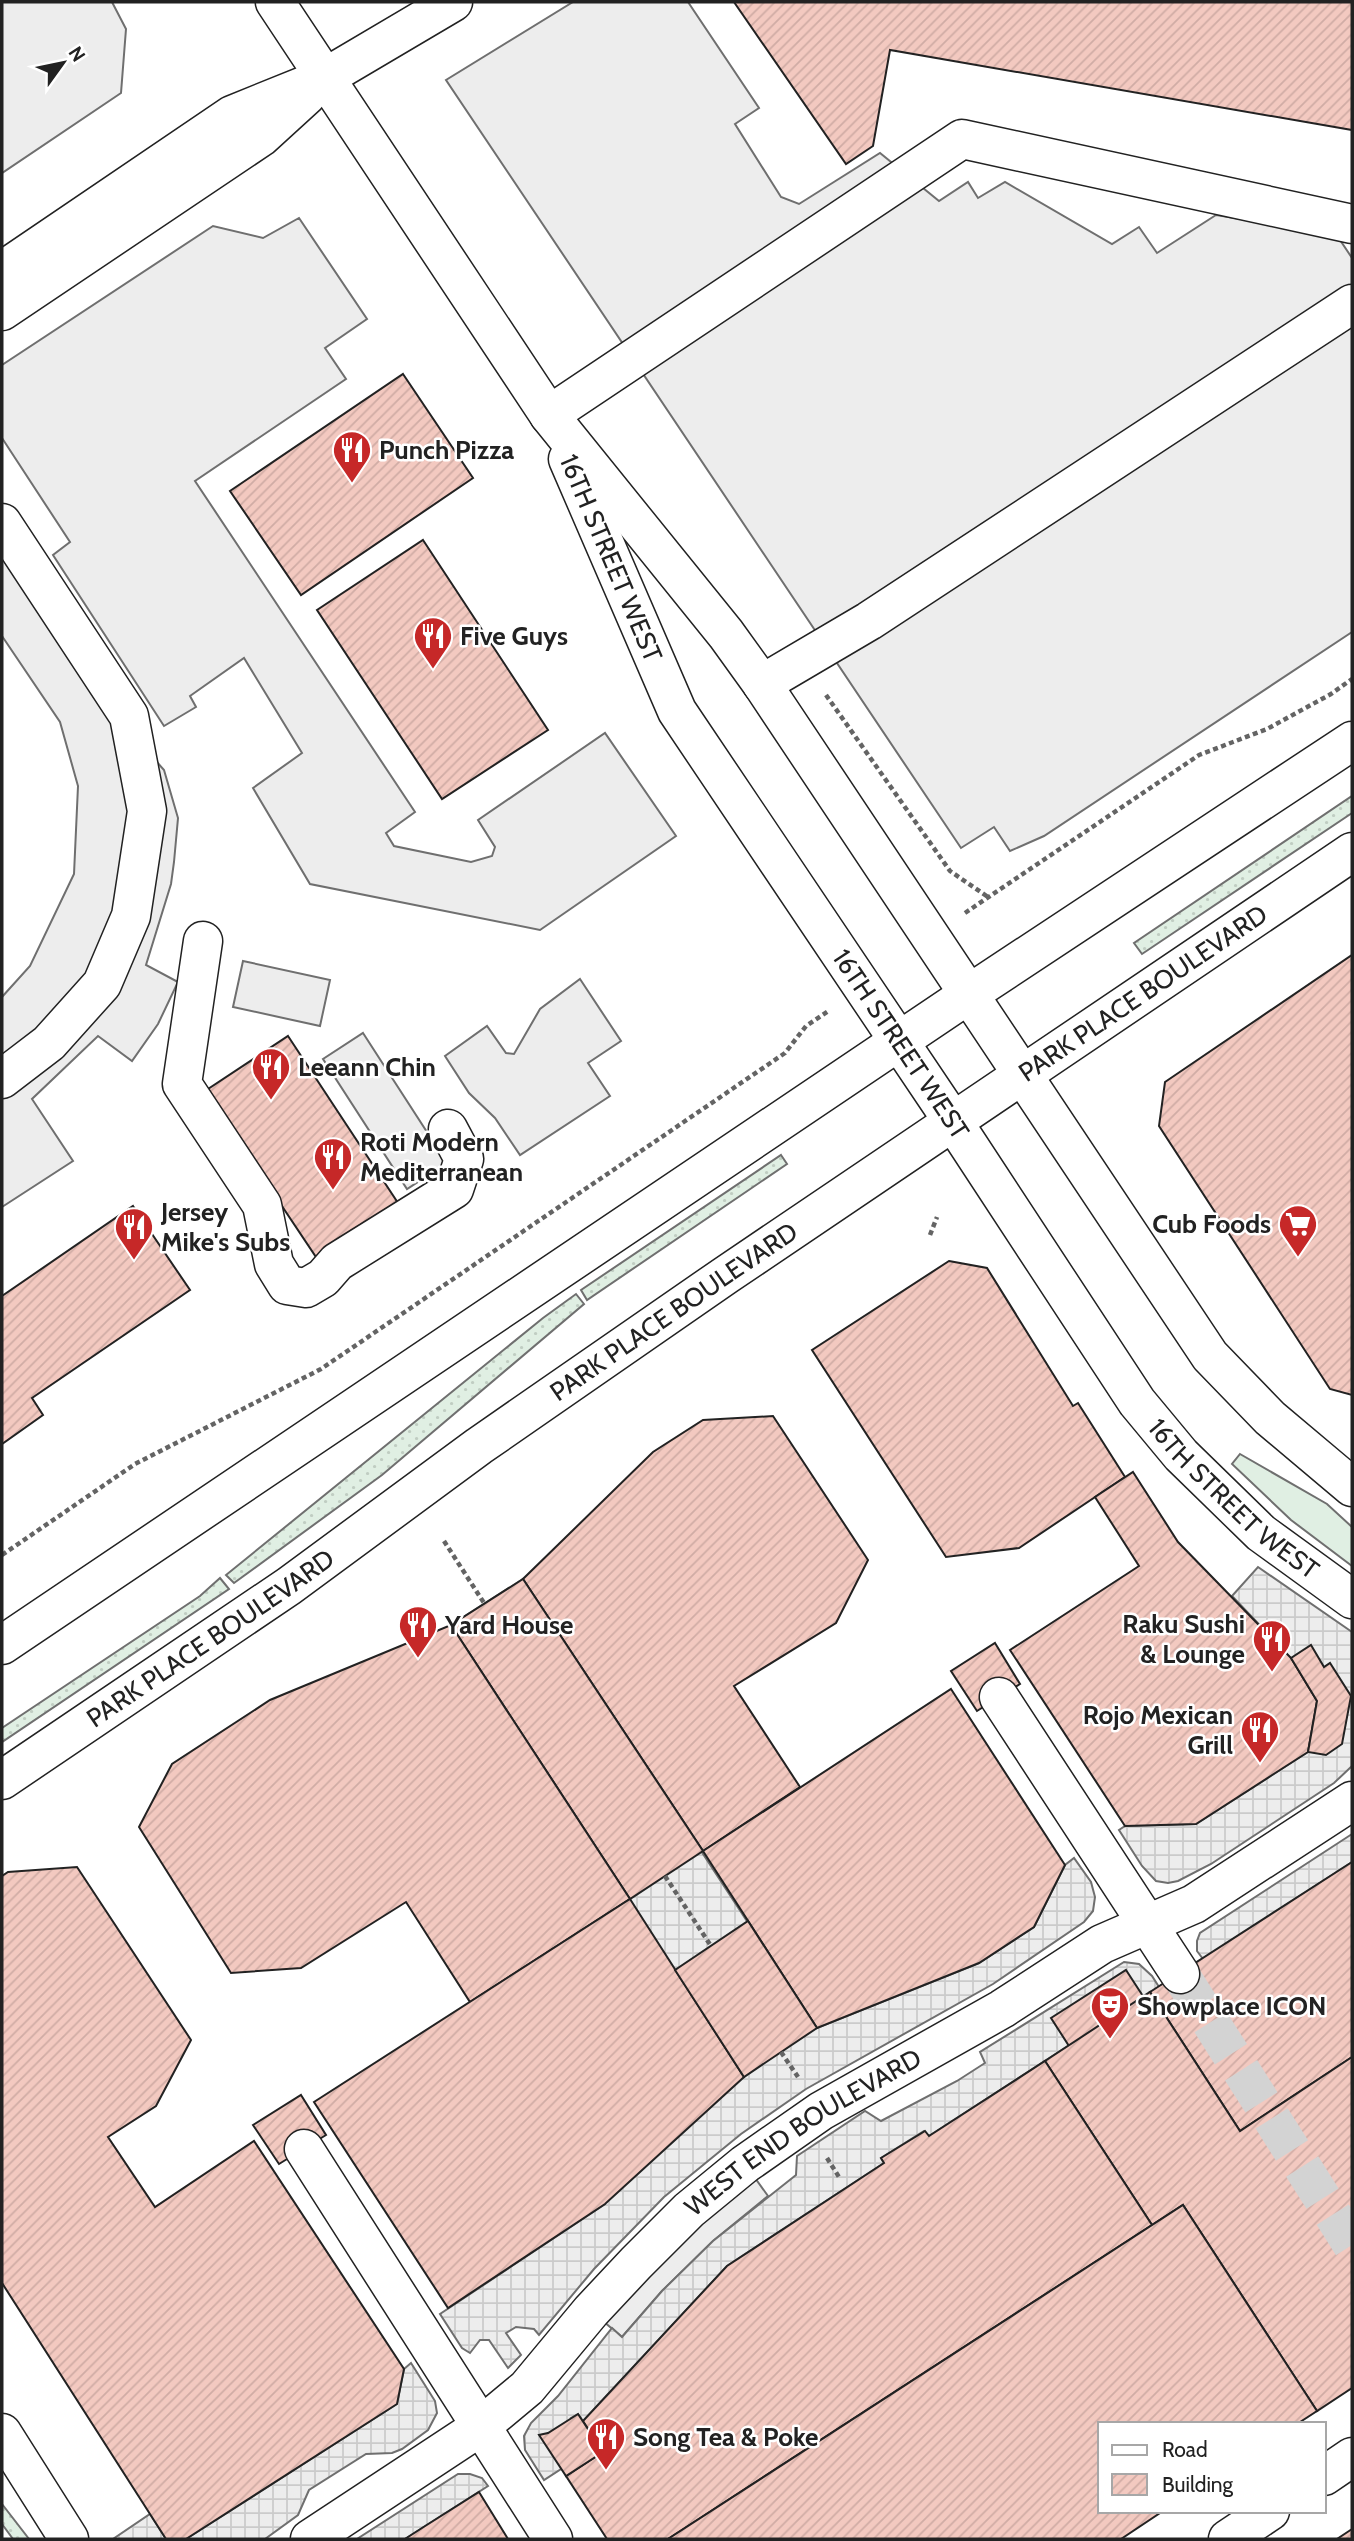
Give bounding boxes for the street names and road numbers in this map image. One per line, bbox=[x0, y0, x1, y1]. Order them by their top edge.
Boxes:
street label: 16TH STREET WEST bbox=[553, 450, 669, 667]
street label: PARK PLACE BOULEVARD bbox=[1013, 898, 1273, 1089]
street label: 16TH STREET WEST bbox=[826, 943, 976, 1145]
street label: PARK PLACE BOULEVARD bbox=[544, 1215, 803, 1408]
street label: 16TH STREET WEST bbox=[1141, 1412, 1325, 1586]
street label: PARK PLACE BOULEVARD bbox=[80, 1542, 340, 1734]
street label: WEST END BOULEVARD bbox=[678, 2042, 927, 2223]

